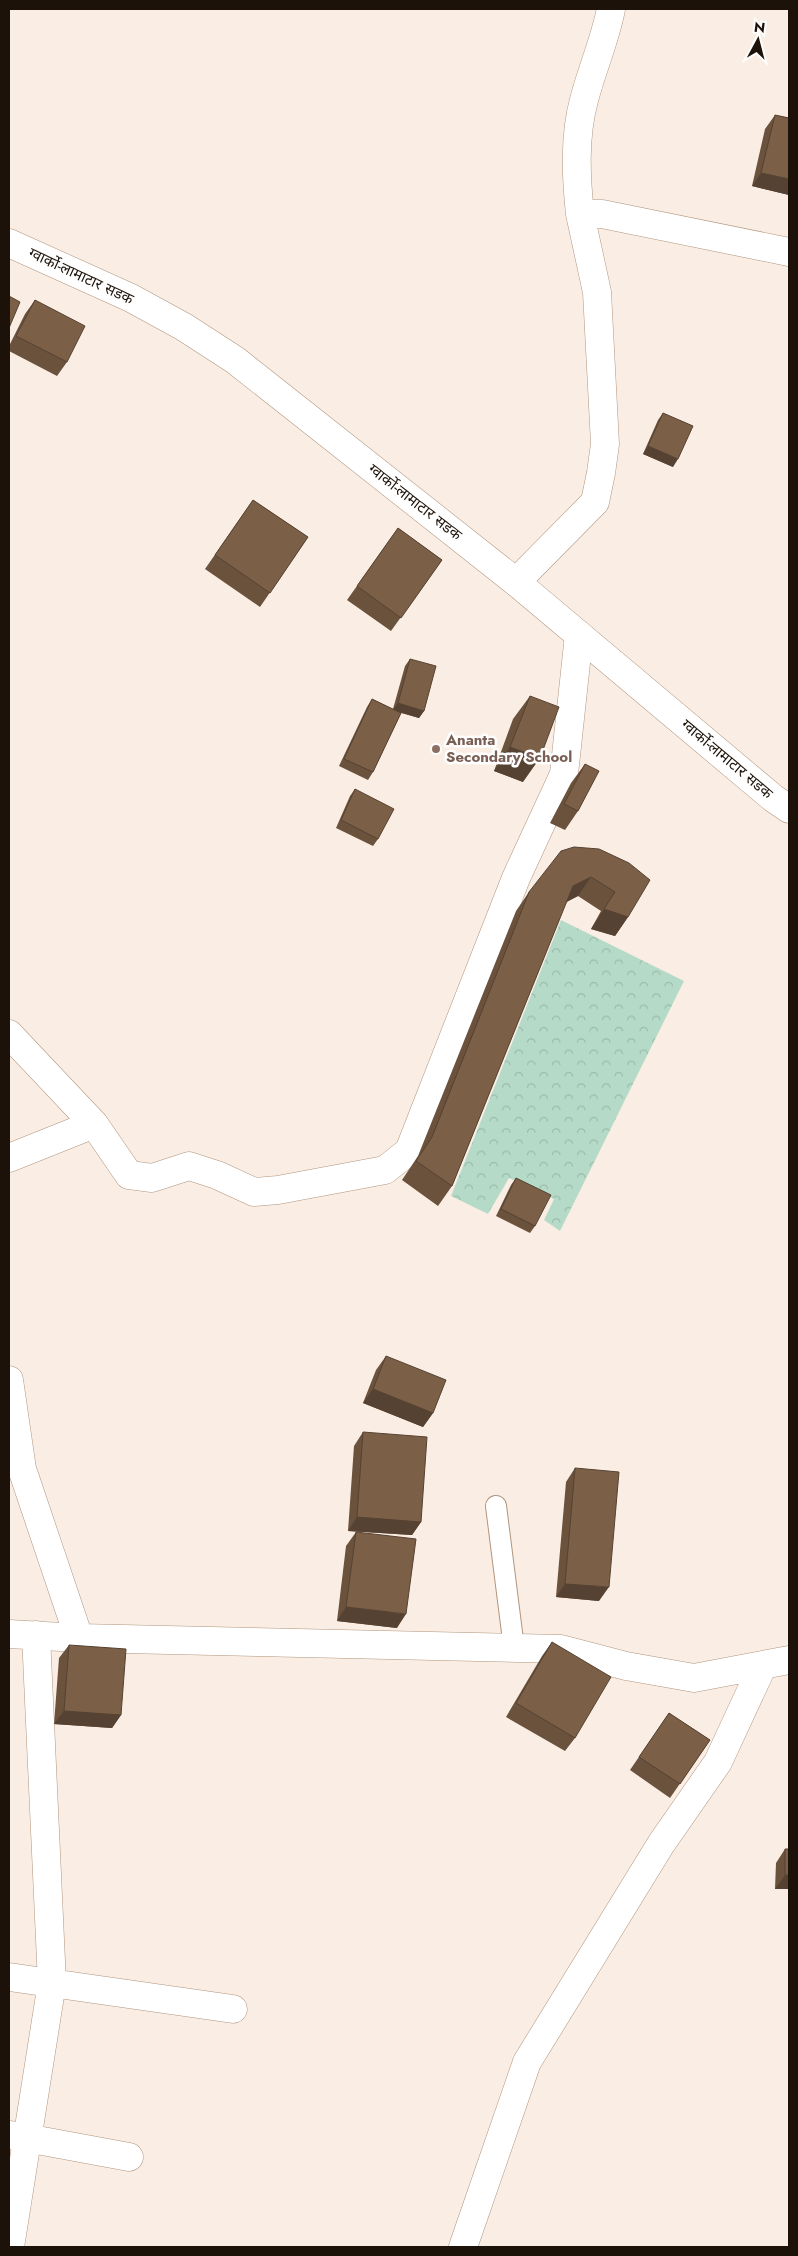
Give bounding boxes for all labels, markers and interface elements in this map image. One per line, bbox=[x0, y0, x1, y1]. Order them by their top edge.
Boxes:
north arrow bbox=[733, 15, 783, 65]
text: N bbox=[753, 16, 766, 38]
street label: ग्वार्को-लामाटार सडक bbox=[25, 242, 138, 310]
street label: ग्वार्को-लामाटार सडक bbox=[363, 458, 467, 546]
street label: ग्वार्को-लामाटार सडक bbox=[676, 714, 778, 804]
place label: Ananta Secondary School bbox=[445, 729, 572, 768]
marker: Ananta Secondary School bbox=[430, 743, 442, 755]

